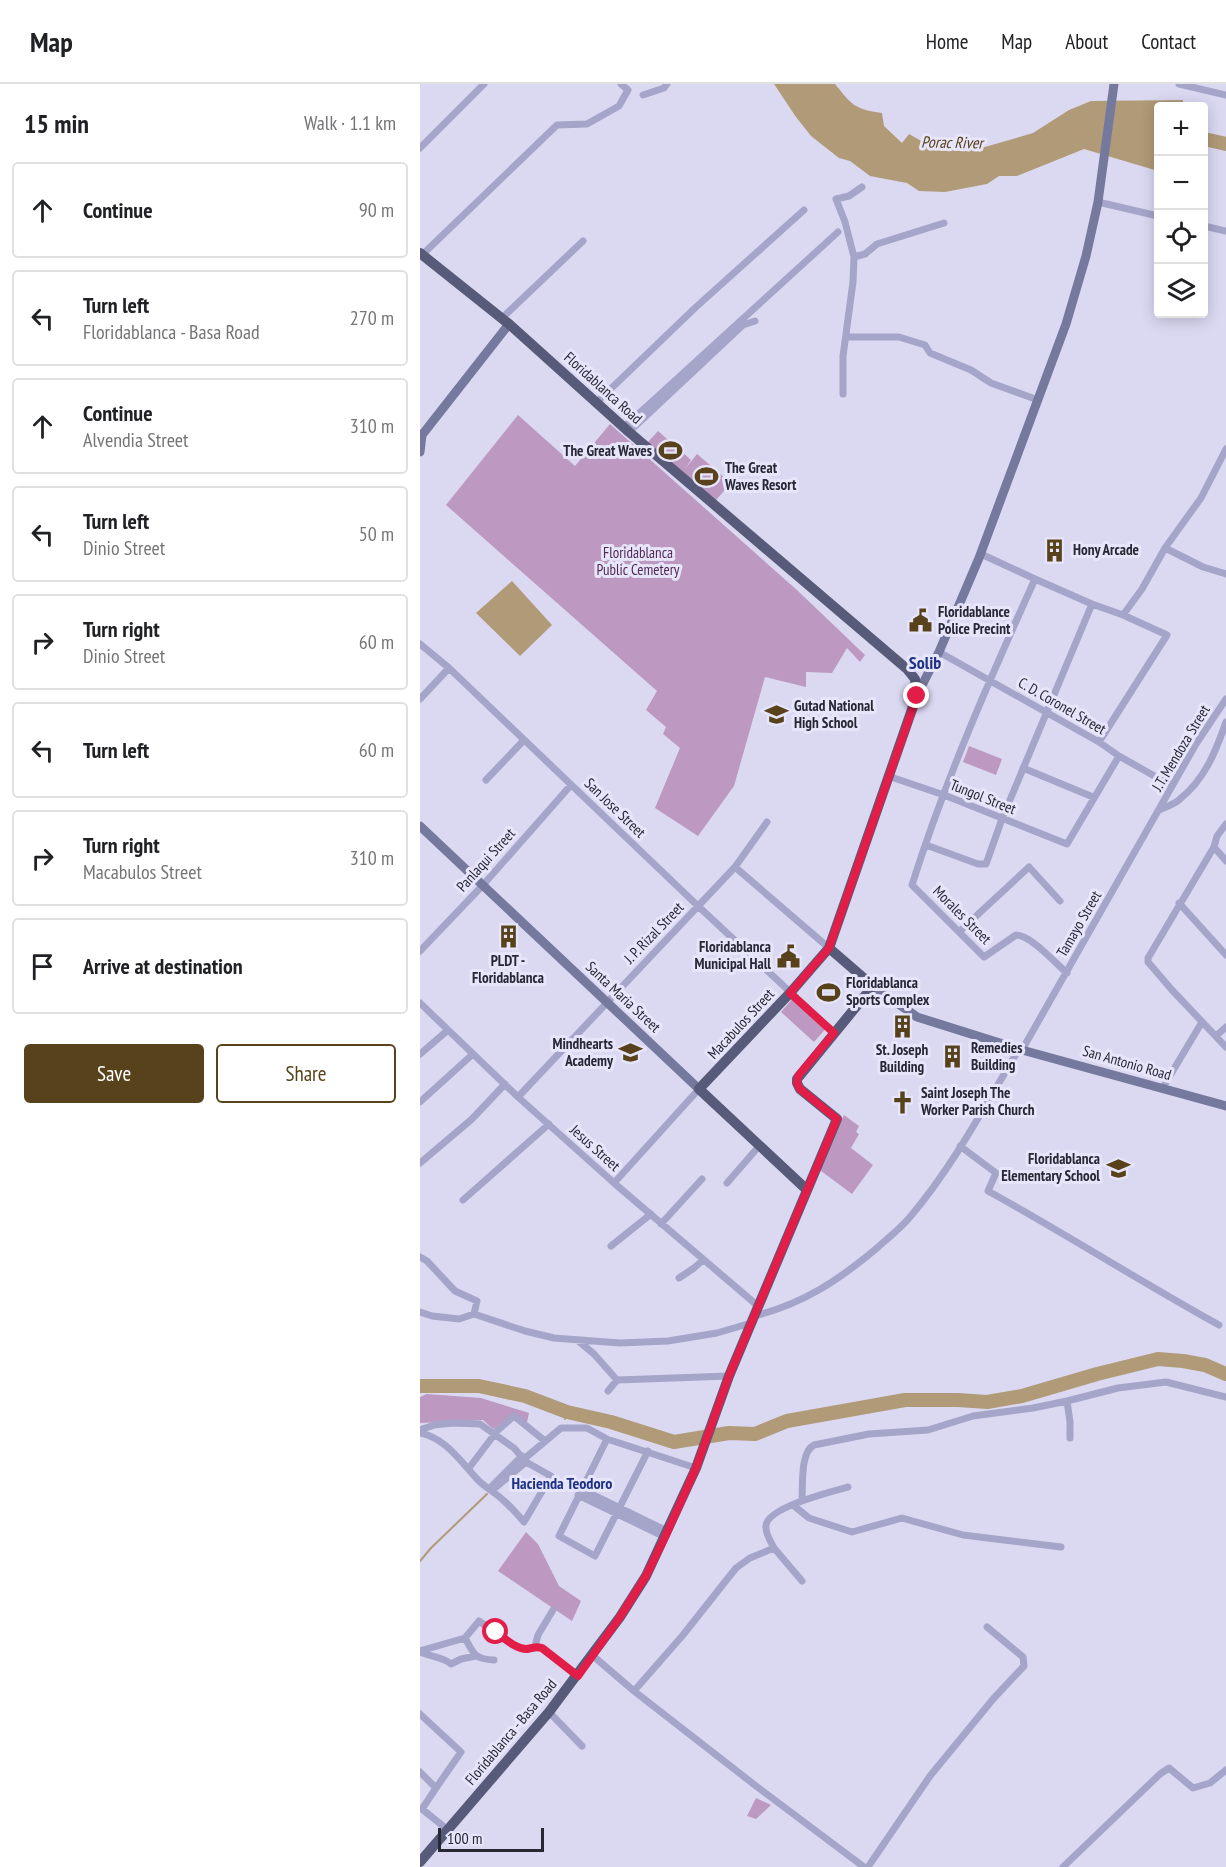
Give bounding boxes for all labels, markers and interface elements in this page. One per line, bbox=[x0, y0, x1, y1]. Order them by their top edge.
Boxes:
text: Map bbox=[30, 23, 73, 60]
text: Home bbox=[926, 28, 968, 55]
text: Map bbox=[1001, 28, 1032, 55]
text: About bbox=[1065, 28, 1108, 55]
text: Contact bbox=[1141, 28, 1196, 55]
map controls bbox=[1154, 102, 1208, 318]
button: + bbox=[1154, 102, 1208, 156]
text: 15 min bbox=[24, 107, 89, 140]
text: Walk · 1.1 km bbox=[304, 110, 396, 136]
water label: Porac River bbox=[921, 131, 986, 153]
button: − bbox=[1154, 156, 1208, 210]
icon: ahead bbox=[26, 194, 59, 227]
text: Continue bbox=[83, 196, 153, 224]
text: 90 m bbox=[359, 197, 394, 223]
button: locate bbox=[1154, 210, 1208, 264]
button: layers bbox=[1154, 264, 1208, 318]
text: Turn left bbox=[83, 291, 149, 319]
icon: left bbox=[26, 302, 59, 335]
text: 270 m bbox=[350, 305, 394, 331]
text: Floridablanca - Basa Road bbox=[83, 319, 260, 345]
street label: Floridablanca Road bbox=[560, 348, 646, 428]
text: Continue bbox=[83, 399, 153, 427]
icon: ahead bbox=[26, 410, 59, 443]
text: 310 m bbox=[350, 413, 394, 439]
text: Alvendia Street bbox=[83, 427, 189, 453]
sports icon: The Great Waves bbox=[657, 438, 683, 464]
place label: The Great Waves bbox=[563, 441, 652, 460]
place label: The Great Waves Resort bbox=[724, 458, 797, 494]
sports icon: The Great Waves Resort bbox=[694, 464, 720, 490]
text: Turn left bbox=[83, 507, 149, 535]
icon: left bbox=[26, 518, 59, 551]
text: 50 m bbox=[359, 521, 394, 547]
text: Dinio Street bbox=[83, 535, 165, 561]
building icon: Hony Arcade bbox=[1042, 537, 1068, 563]
place label: Hony Arcade bbox=[1073, 540, 1139, 559]
park label: Floridablanca Public Cemetery bbox=[597, 543, 680, 579]
place label: Floridablance Police Precint bbox=[938, 602, 1011, 638]
public building icon: Floridablance Police Precint bbox=[907, 608, 933, 634]
text: Turn right bbox=[83, 615, 160, 643]
icon: right bbox=[26, 626, 59, 659]
text: 60 m bbox=[359, 629, 394, 655]
text: Dinio Street bbox=[83, 643, 165, 669]
district label: Solib bbox=[909, 651, 941, 674]
street label: C. D. Coronel Street bbox=[1015, 673, 1109, 738]
route end bbox=[903, 682, 929, 708]
place label: Gutad National High School bbox=[794, 696, 874, 732]
street label: J.T. Mendoza Street bbox=[1147, 701, 1214, 795]
school or university icon: Gutad National High School bbox=[763, 702, 789, 728]
icon: left bbox=[26, 734, 59, 767]
text: Turn left bbox=[83, 736, 149, 764]
text: 60 m bbox=[359, 737, 394, 763]
street label: San Jose Street bbox=[581, 774, 650, 841]
street label: Tungol Street bbox=[948, 775, 1019, 818]
street label: Panlaqui Street bbox=[452, 824, 519, 895]
text: Turn right bbox=[83, 831, 160, 859]
icon: right bbox=[26, 842, 59, 875]
text: 310 m bbox=[350, 845, 394, 871]
text: Macabulos Street bbox=[83, 859, 202, 885]
street label: Morales Street bbox=[929, 881, 996, 948]
street label: Tamayo Street bbox=[1052, 887, 1105, 960]
street label: J. P. Rizal Street bbox=[619, 898, 688, 968]
building icon: PLDT - Floridablanca bbox=[495, 924, 521, 950]
place label: Floridablanca Municipal Hall bbox=[695, 937, 771, 973]
public building icon: Floridablanca Municipal Hall bbox=[776, 943, 802, 969]
icon: arrive bbox=[26, 950, 59, 983]
place label: PLDT - Floridablanca bbox=[472, 951, 544, 987]
text: Arrive at destination bbox=[83, 952, 243, 980]
street label: Santa Maria Street bbox=[582, 957, 665, 1036]
place label: Floridablanca Sports Complex bbox=[846, 973, 930, 1009]
sports icon: Floridablanca Sports Complex bbox=[815, 979, 841, 1005]
street label: Macabulos Street bbox=[703, 985, 778, 1063]
building icon: St. Joseph Building bbox=[889, 1013, 915, 1039]
place label: Mindhearts Academy bbox=[553, 1034, 614, 1070]
place label: Remedies Building bbox=[971, 1038, 1022, 1074]
school or university icon: Mindhearts Academy bbox=[618, 1040, 644, 1066]
place label: St. Joseph Building bbox=[876, 1040, 928, 1076]
street label: San Antonio Road bbox=[1081, 1041, 1174, 1084]
button: Save bbox=[24, 1044, 204, 1103]
button: Share bbox=[216, 1044, 396, 1103]
building icon: Remedies Building bbox=[940, 1044, 966, 1070]
place label: Saint Joseph The Worker Parish Church bbox=[920, 1083, 1035, 1119]
church icon: Saint Joseph The Worker Parish Church bbox=[890, 1089, 916, 1115]
street label: Jesus Street bbox=[566, 1120, 624, 1175]
place label: Floridablanca Elementary School bbox=[1001, 1149, 1100, 1185]
school or university icon: Floridablanca Elementary School bbox=[1105, 1155, 1131, 1181]
district label: Hacienda Teodoro bbox=[512, 1473, 612, 1493]
route start bbox=[482, 1618, 508, 1644]
street label: Floridablanca - Basa Road bbox=[461, 1675, 560, 1789]
scale bar bbox=[438, 1825, 544, 1852]
text: 100 m bbox=[447, 1828, 482, 1848]

